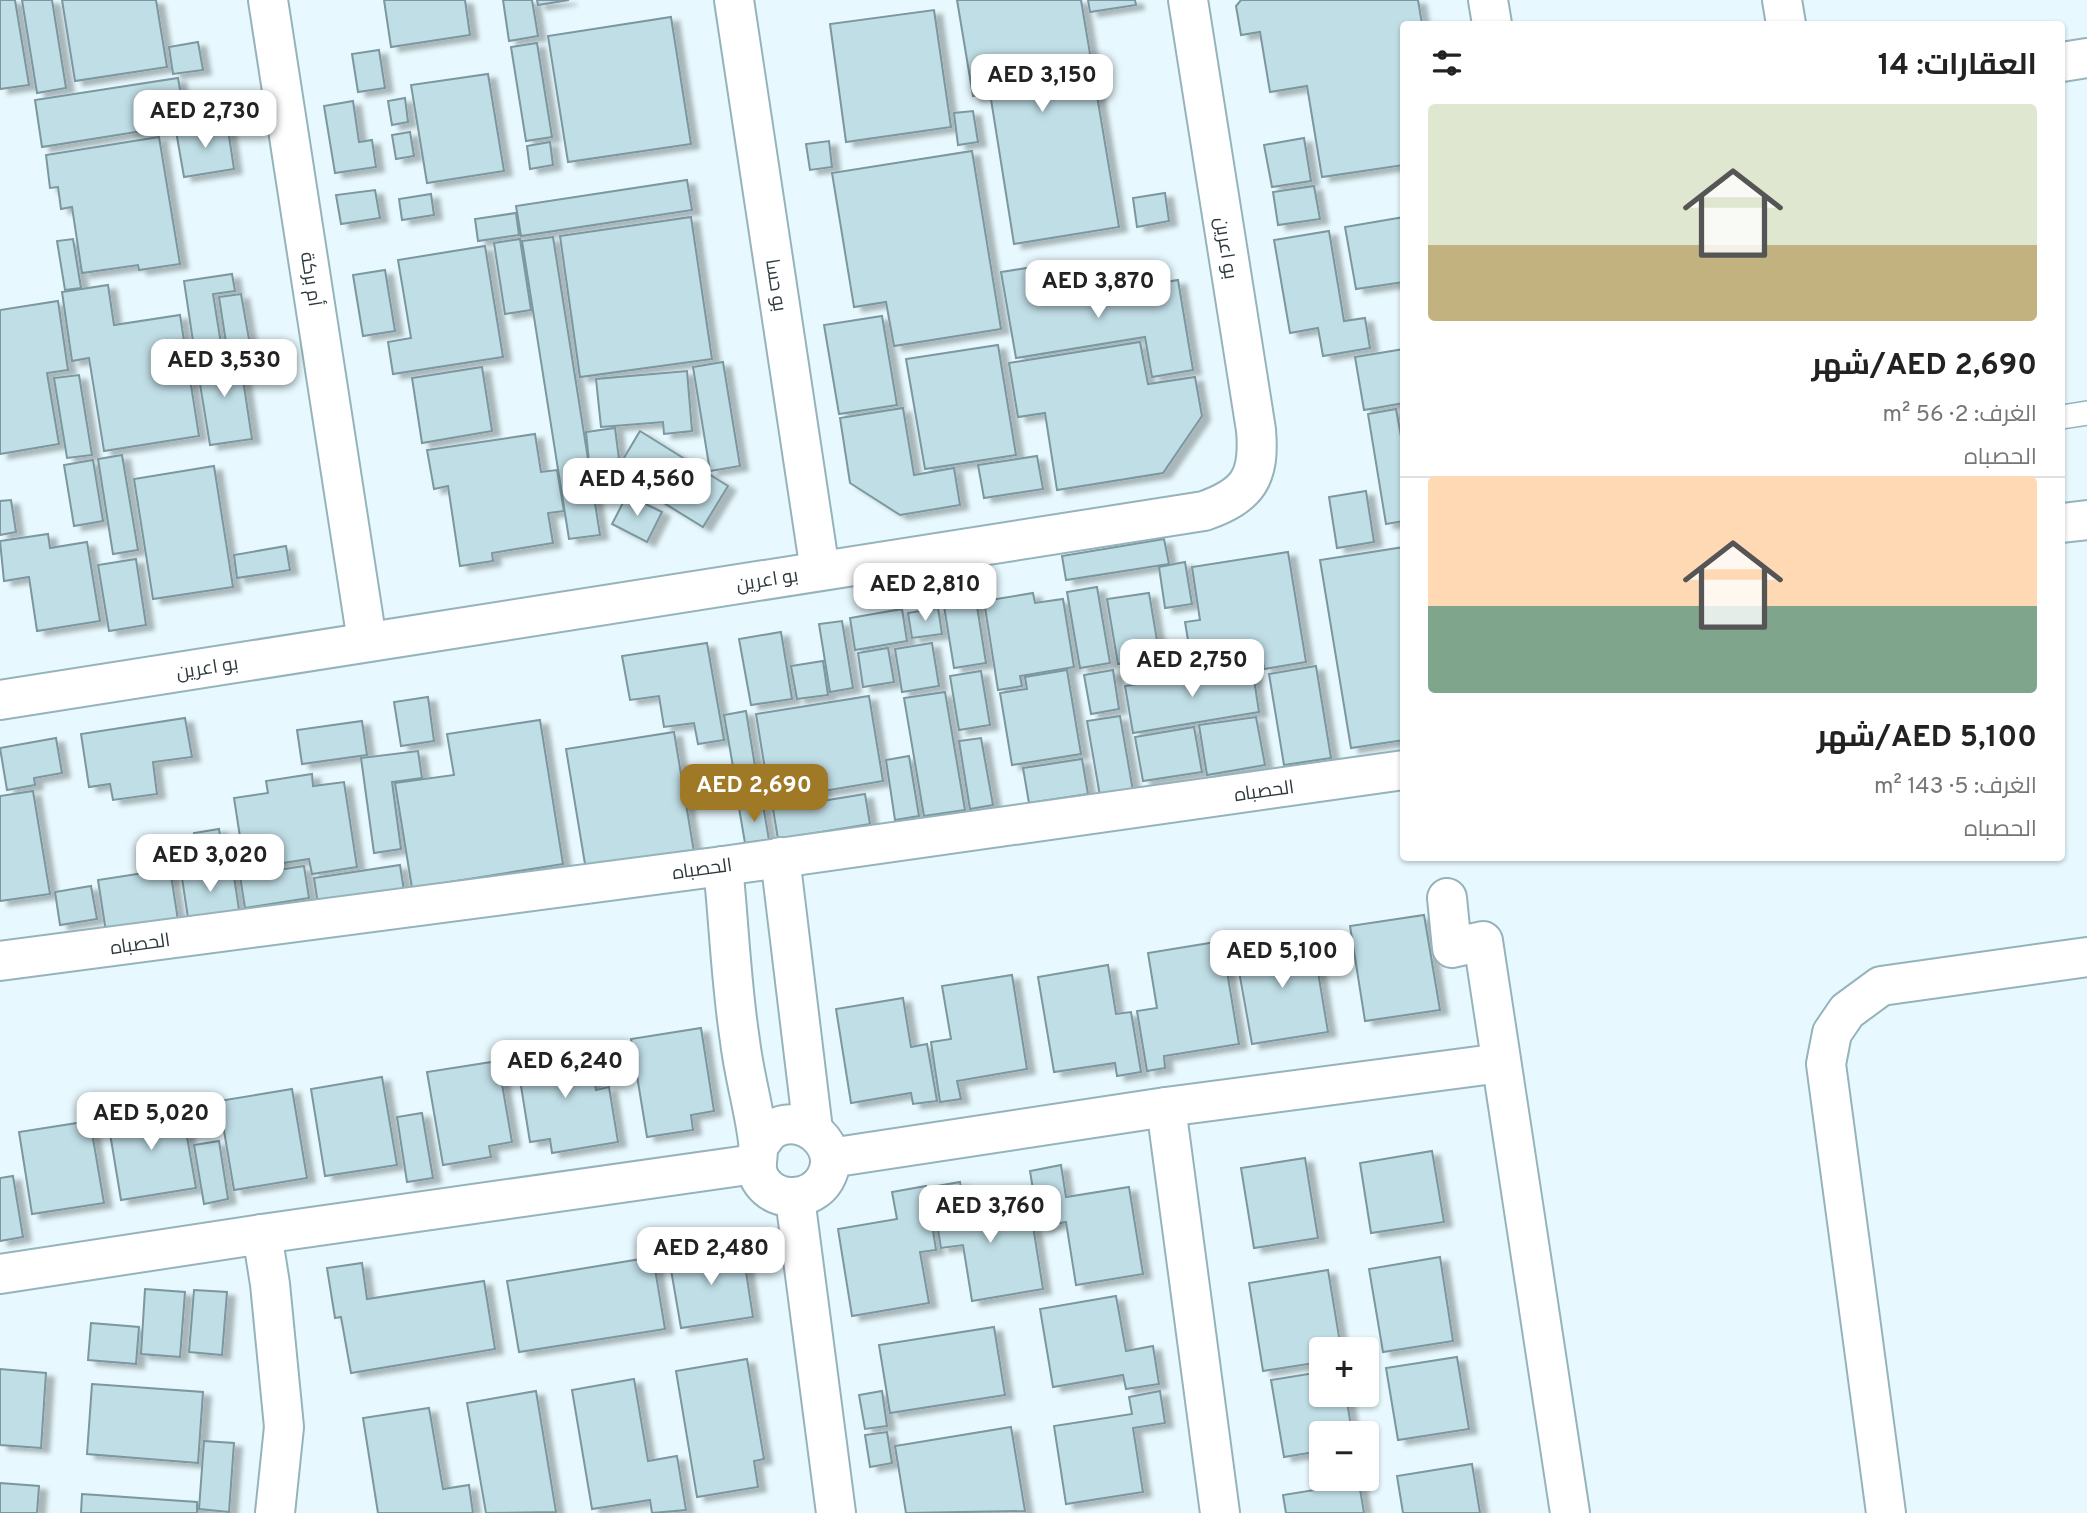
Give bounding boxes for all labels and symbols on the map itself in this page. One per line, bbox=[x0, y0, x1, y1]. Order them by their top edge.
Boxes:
pin: AED 3,150 bbox=[962, 54, 1122, 114]
pin: AED 2,730 bbox=[125, 90, 285, 150]
street label: بو اعرين bbox=[1208, 216, 1242, 281]
street label: أم بركة bbox=[294, 250, 327, 308]
street label: بو حسا bbox=[759, 257, 791, 313]
pin: AED 3,870 bbox=[1018, 260, 1178, 320]
pin: AED 3,530 bbox=[144, 340, 304, 399]
pin: AED 4,560 bbox=[557, 458, 717, 518]
street label: بو اعرين bbox=[735, 564, 800, 598]
pin: AED 2,810 bbox=[845, 564, 1005, 623]
pin: AED 2,750 bbox=[1112, 640, 1272, 699]
street label: بو اعرين bbox=[175, 652, 240, 686]
pin: AED 2,690 bbox=[674, 764, 834, 824]
street label: الحصباه bbox=[1233, 776, 1296, 808]
pin: AED 3,020 bbox=[130, 834, 290, 894]
street label: الحصباه bbox=[671, 854, 734, 886]
street label: الحصباه bbox=[109, 929, 172, 961]
pin: AED 5,100 bbox=[1202, 930, 1362, 990]
pin: AED 6,240 bbox=[485, 1040, 645, 1100]
pin: AED 5,020 bbox=[71, 1092, 231, 1152]
pin: AED 3,760 bbox=[910, 1186, 1070, 1245]
pin: AED 2,480 bbox=[631, 1228, 791, 1287]

